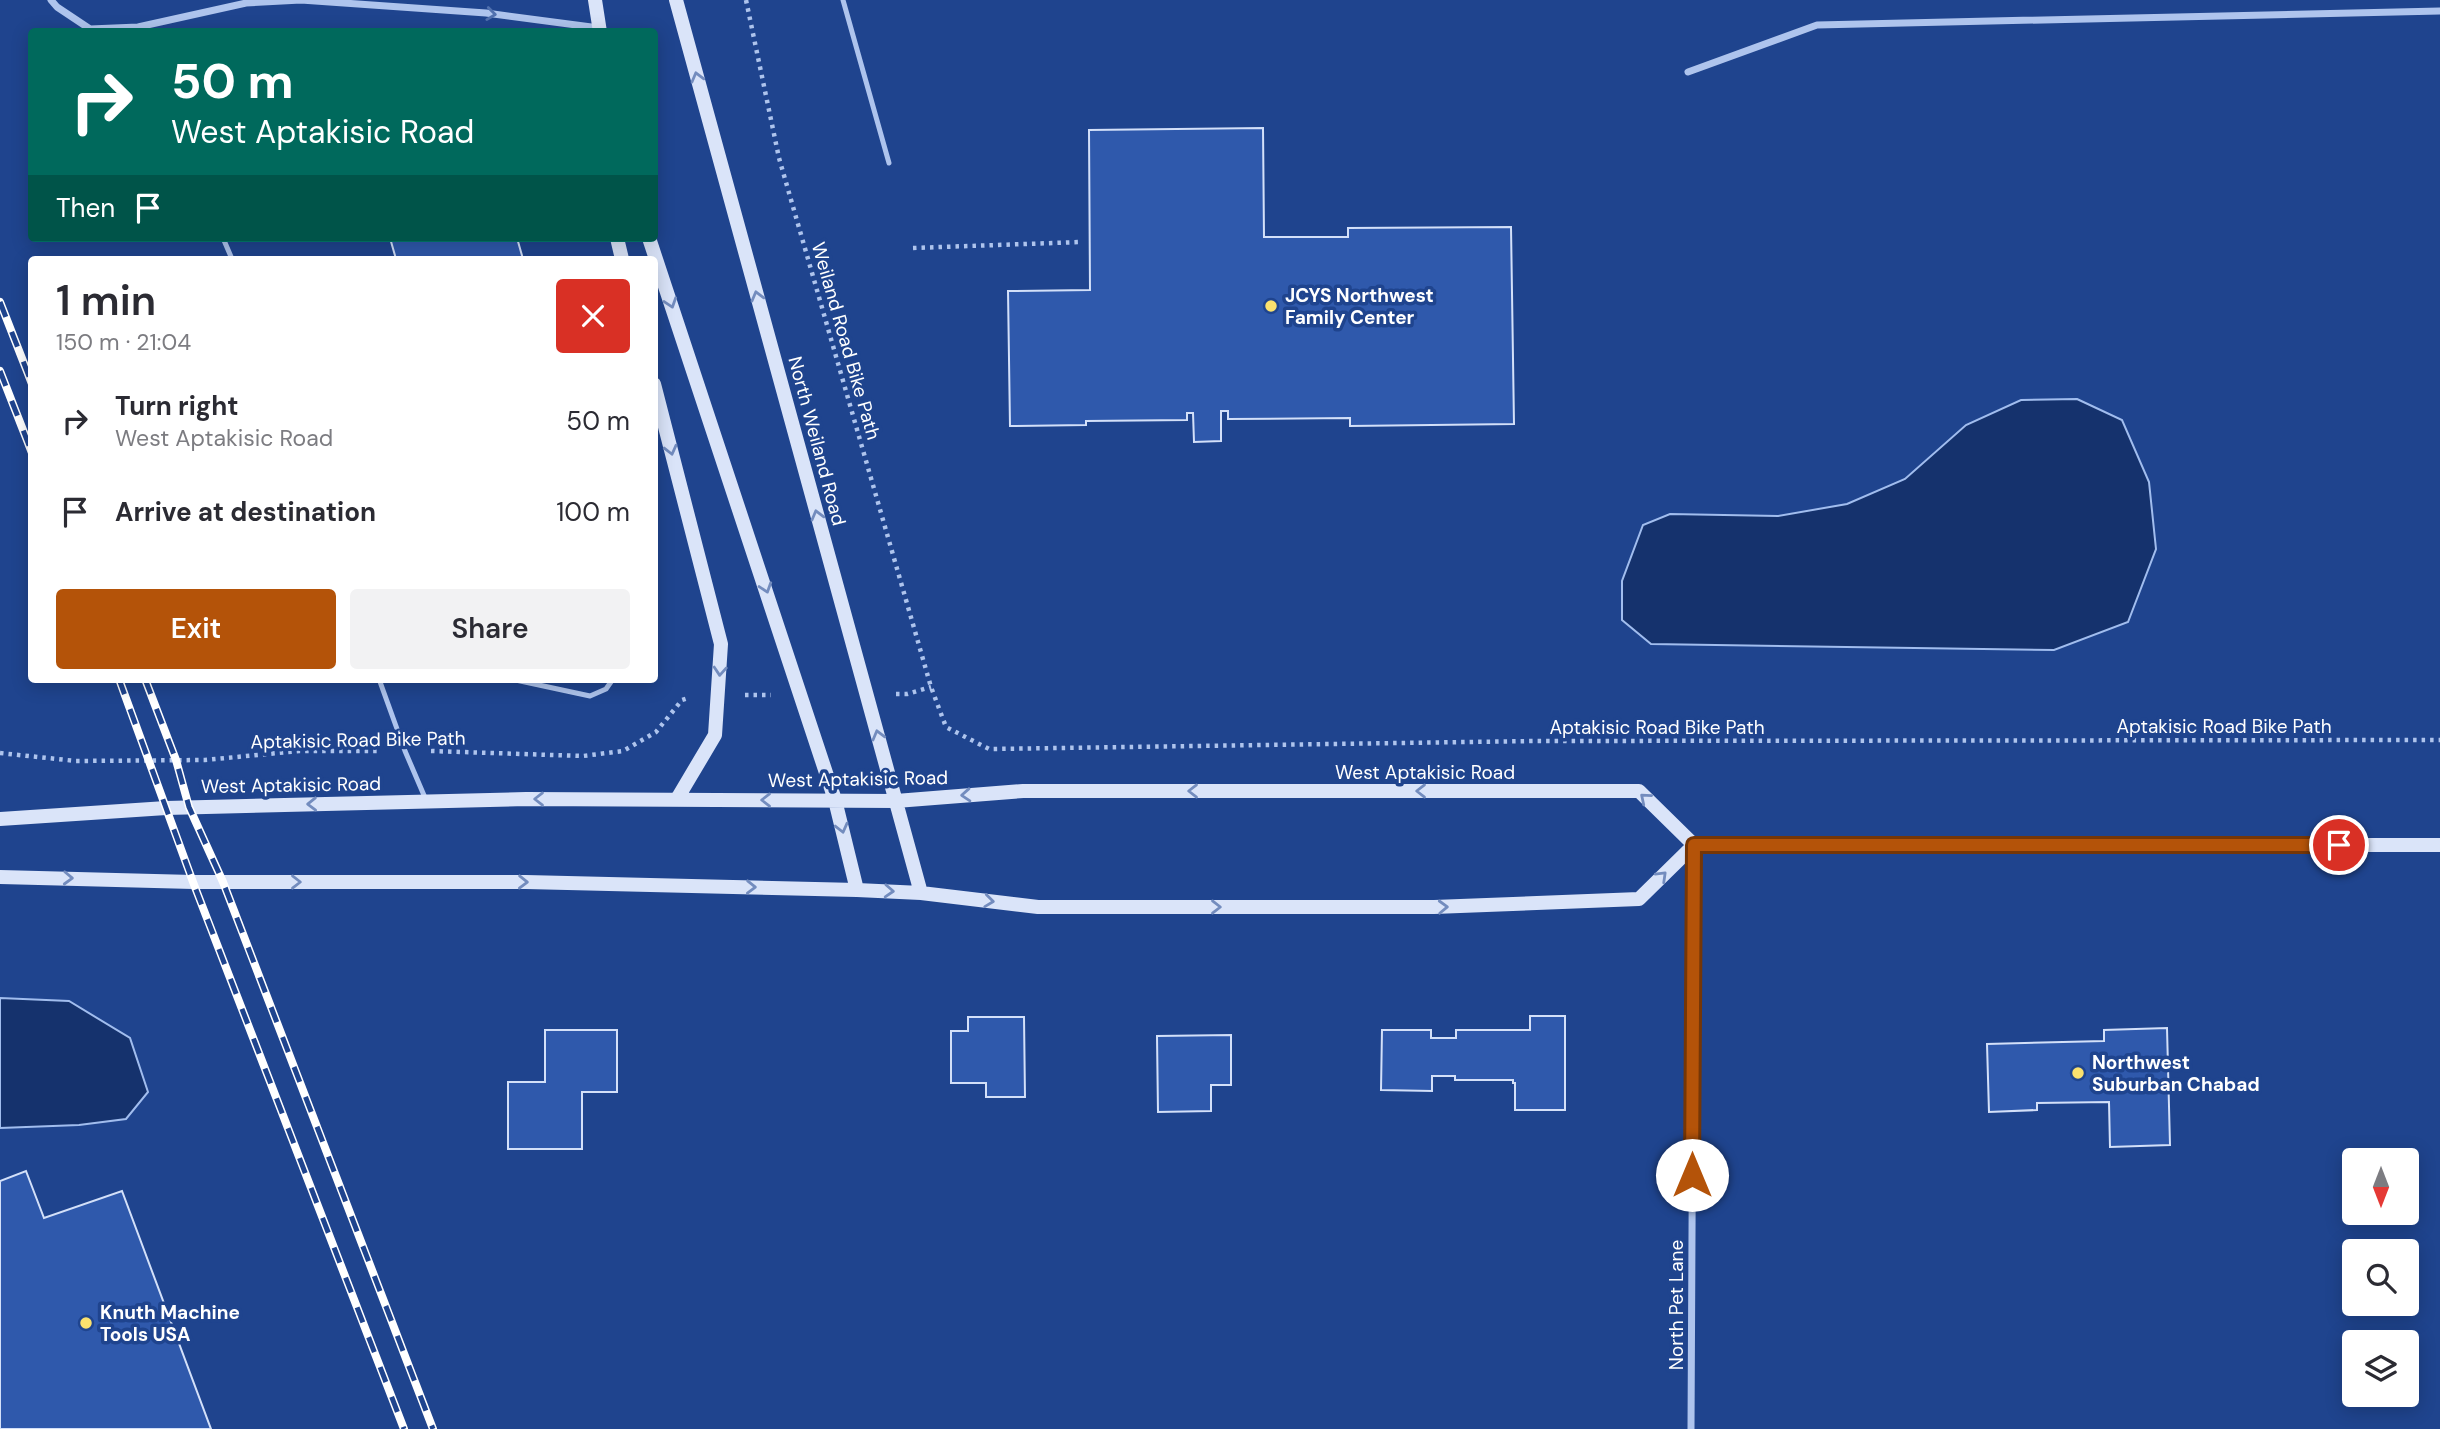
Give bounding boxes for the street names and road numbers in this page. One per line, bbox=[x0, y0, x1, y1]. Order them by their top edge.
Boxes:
street label: Weiland Road Bike Path bbox=[806, 239, 886, 443]
street label: North Weiland Road bbox=[782, 354, 852, 528]
street label: Aptakisic Road Bike Path bbox=[2116, 714, 2332, 739]
street label: Aptakisic Road Bike Path bbox=[1549, 715, 1765, 740]
street label: Aptakisic Road Bike Path bbox=[250, 726, 466, 754]
street label: West Aptakisic Road bbox=[1335, 760, 1515, 785]
street label: West Aptakisic Road bbox=[768, 765, 948, 793]
street label: West Aptakisic Road bbox=[201, 771, 381, 799]
street label: North Pet Lane bbox=[1664, 1240, 1689, 1370]

